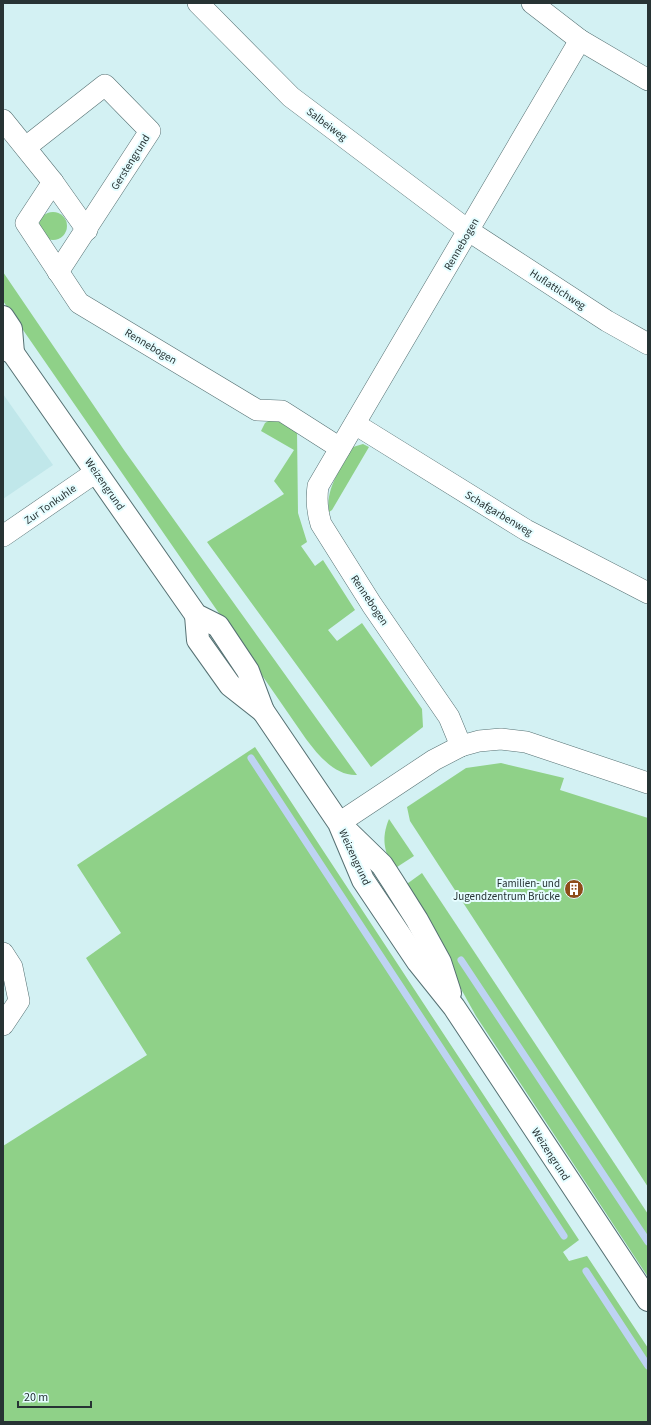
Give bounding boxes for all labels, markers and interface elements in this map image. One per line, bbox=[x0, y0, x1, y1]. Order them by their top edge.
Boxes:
street label: Salbeiweg bbox=[303, 104, 350, 145]
street label: Gerstengrund bbox=[107, 132, 153, 193]
street label: Rennebogen bbox=[440, 215, 482, 273]
street label: Huflattichweg bbox=[527, 266, 589, 313]
street label: Rennebogen bbox=[122, 325, 179, 368]
street label: Weizengrund bbox=[81, 455, 128, 513]
street label: Zur Tonkuhle bbox=[21, 481, 80, 528]
street label: Schafgarbenweg bbox=[462, 487, 536, 540]
street label: Rennebogen bbox=[347, 572, 392, 629]
street label: Weizengrund bbox=[335, 827, 374, 888]
place label: Familien- und Jugendzentrum Brücke bbox=[453, 876, 561, 904]
building icon: Familien- und Jugendzentrum Brücke bbox=[563, 878, 585, 900]
street label: Weizengrund bbox=[528, 1125, 573, 1184]
scale bar bbox=[18, 1383, 91, 1409]
text: 20 m bbox=[24, 1389, 48, 1406]

